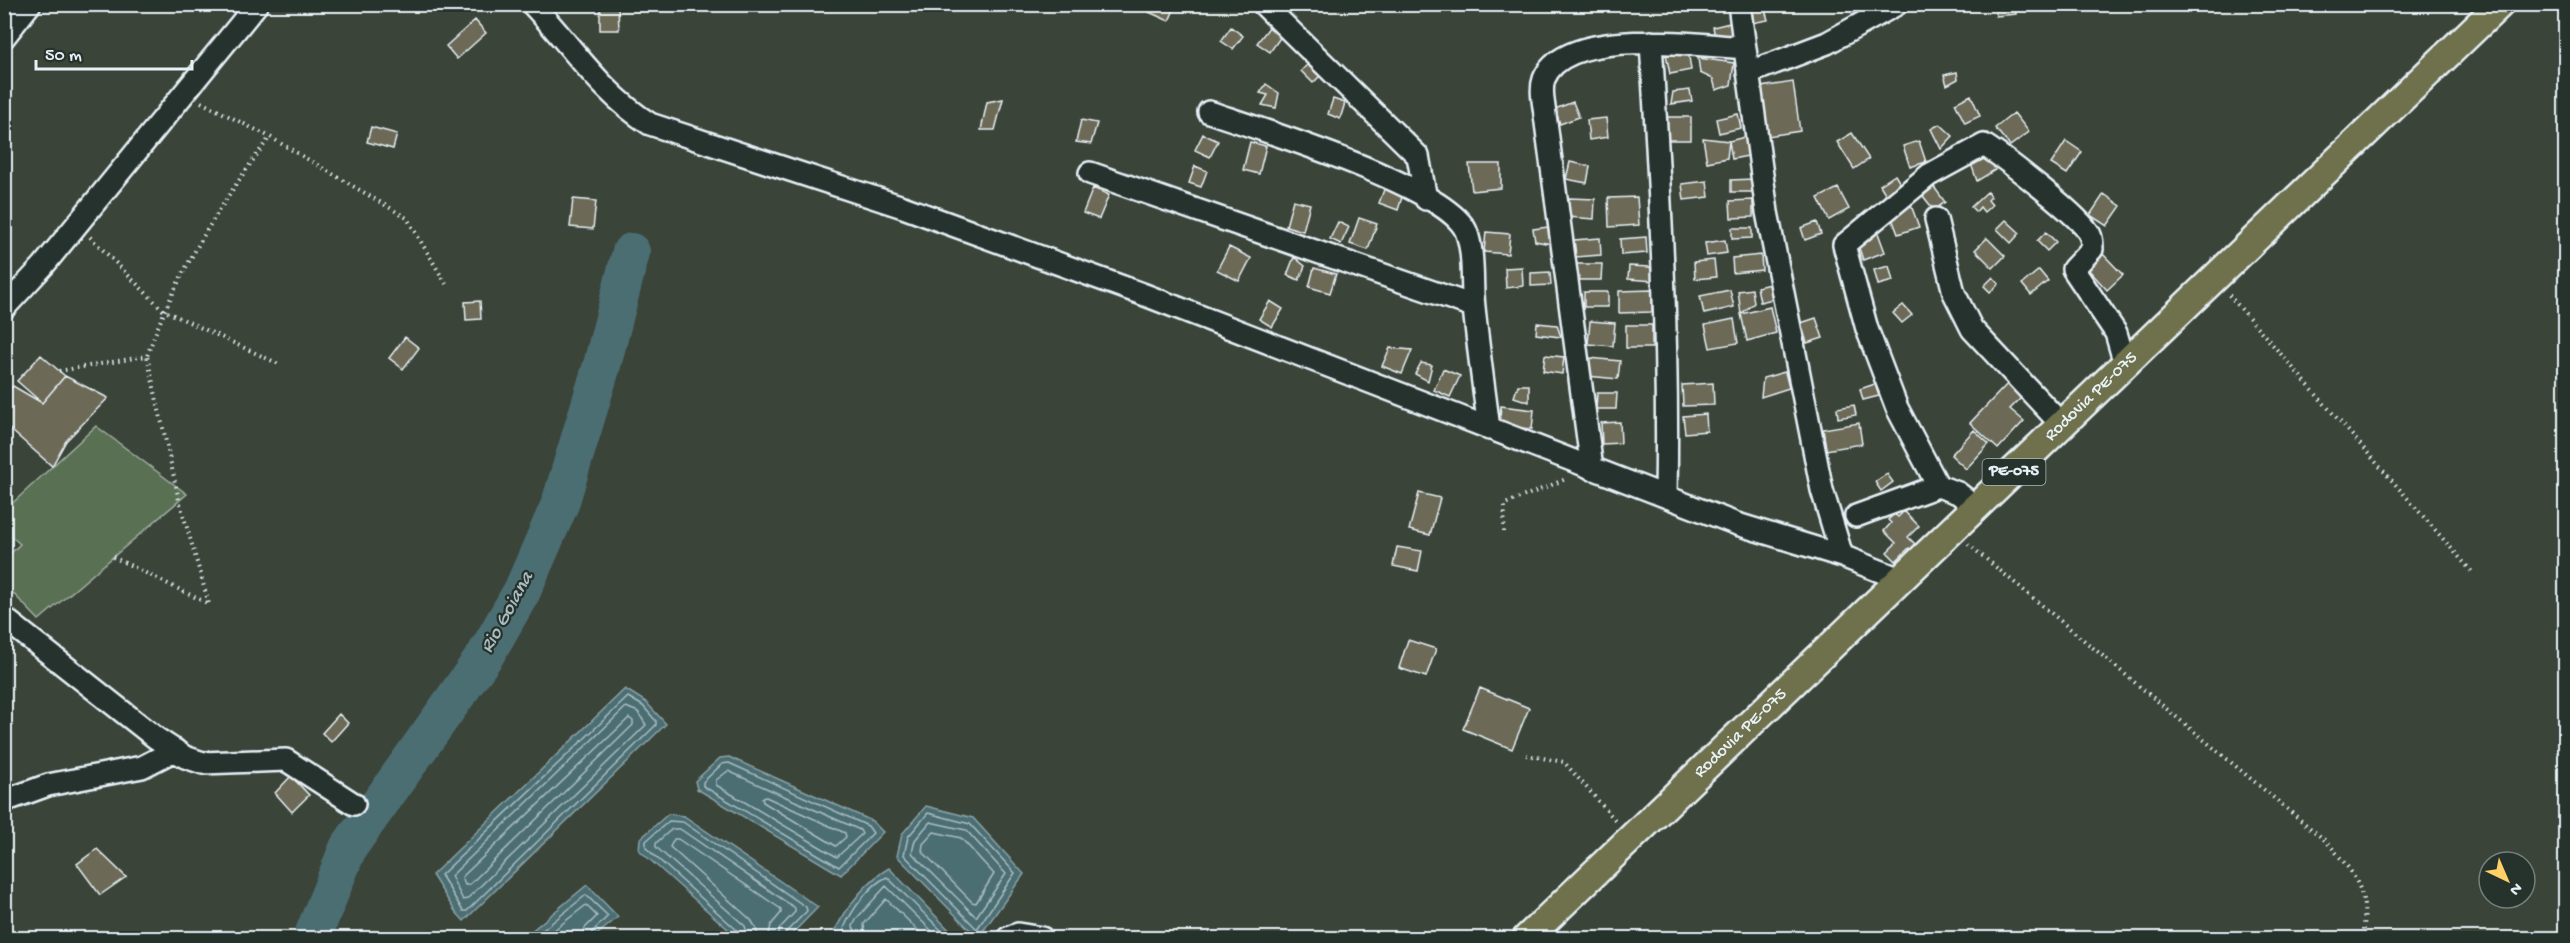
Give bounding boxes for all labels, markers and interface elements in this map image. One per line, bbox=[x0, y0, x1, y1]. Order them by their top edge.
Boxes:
scale bar bbox=[36, 33, 192, 71]
text: 50 m bbox=[45, 46, 82, 67]
street label: Rodovia PE-075 bbox=[2040, 347, 2142, 446]
road number: PE-075 bbox=[1982, 459, 2046, 485]
water label: Rio Goiana bbox=[476, 567, 541, 657]
street label: Rodovia PE-075 bbox=[1690, 684, 1791, 782]
north arrow bbox=[2477, 850, 2537, 910]
text: N bbox=[2504, 878, 2525, 899]

